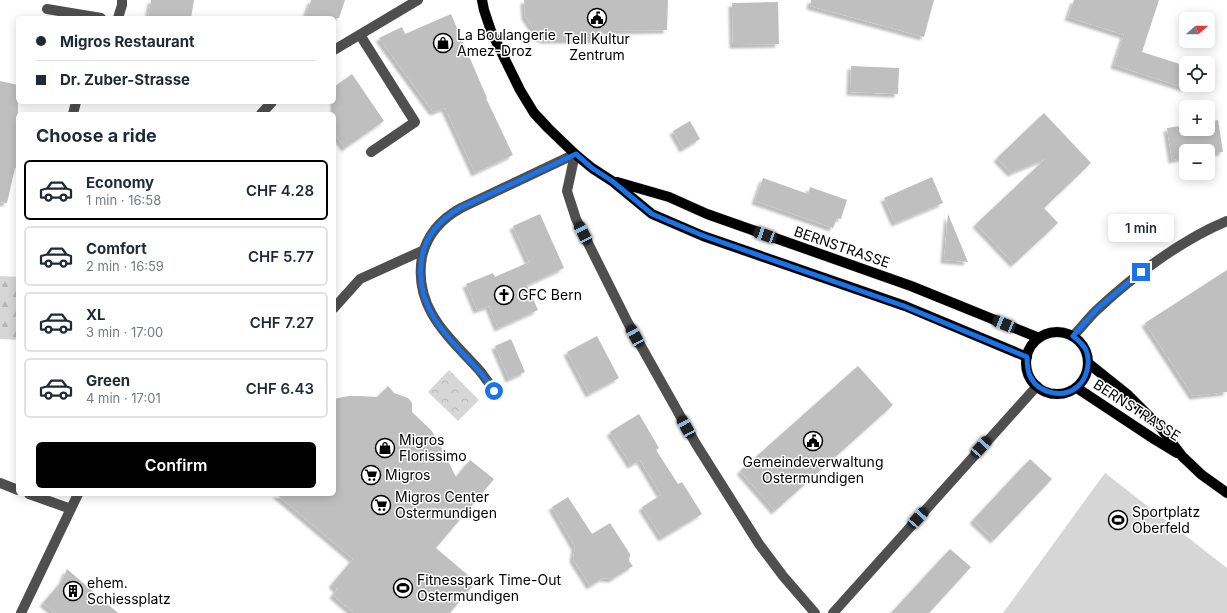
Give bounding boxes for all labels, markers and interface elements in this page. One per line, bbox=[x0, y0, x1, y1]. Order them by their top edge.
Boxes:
public building icon: Tell Kultur Zentrum bbox=[586, 7, 608, 29]
north arrow bbox=[1179, 12, 1215, 48]
map controls bbox=[1179, 12, 1215, 180]
place label: La Boulangerie Amez-Droz bbox=[457, 26, 556, 59]
place label: Tell Kultur Zentrum bbox=[564, 30, 630, 63]
text: Migros Restaurant bbox=[60, 32, 194, 51]
shop icon: La Boulangerie Amez-Droz bbox=[432, 32, 454, 54]
button: locate bbox=[1179, 56, 1215, 92]
text: Dr. Zuber-Strasse bbox=[60, 70, 190, 89]
button: + bbox=[1179, 100, 1215, 136]
text: Choose a ride bbox=[36, 125, 157, 146]
button: − bbox=[1179, 144, 1215, 180]
icon: car bbox=[38, 172, 74, 208]
text: Economy bbox=[86, 173, 154, 192]
text: CHF 4.28 bbox=[246, 181, 314, 200]
text: 1 min · 16:58 bbox=[86, 192, 161, 208]
callout: 1 min bbox=[1108, 214, 1174, 242]
car bbox=[572, 220, 594, 246]
text: 1 min bbox=[1125, 220, 1157, 236]
street label: BERNSTRASSE bbox=[792, 222, 892, 271]
car bbox=[752, 225, 778, 245]
icon: car bbox=[38, 238, 74, 274]
text: Comfort bbox=[86, 239, 147, 258]
text: CHF 5.77 bbox=[248, 247, 314, 266]
text: 2 min · 16:59 bbox=[86, 258, 164, 274]
route end bbox=[1132, 263, 1150, 281]
church icon: GFC Bern bbox=[493, 284, 515, 306]
place label: GFC Bern bbox=[518, 286, 582, 303]
icon: car bbox=[38, 304, 74, 340]
text: XL bbox=[86, 305, 106, 324]
text: CHF 7.27 bbox=[250, 313, 314, 332]
car bbox=[991, 314, 1017, 334]
car bbox=[624, 323, 646, 349]
text: 3 min · 17:00 bbox=[86, 324, 163, 340]
icon: car bbox=[38, 370, 74, 406]
text: Green bbox=[86, 371, 130, 390]
street label: BERNSTRASSE bbox=[1091, 375, 1184, 444]
text: CHF 6.43 bbox=[246, 379, 314, 398]
route start bbox=[485, 382, 503, 400]
text: 4 min · 17:01 bbox=[86, 390, 161, 406]
car bbox=[675, 414, 697, 440]
public building icon: Gemeindeverwaltung Ostermundigen bbox=[802, 430, 824, 452]
place label: Migros Florissimo bbox=[399, 431, 467, 464]
car bbox=[969, 434, 993, 460]
shop icon: Migros Florissimo bbox=[374, 437, 396, 459]
button: Confirm bbox=[36, 442, 316, 488]
place label: Gemeindeverwaltung Ostermundigen bbox=[743, 453, 883, 486]
supermarket icon: Migros bbox=[360, 464, 382, 486]
place label: Migros bbox=[385, 466, 430, 483]
place label: Migros Center Ostermundigen bbox=[395, 488, 497, 521]
supermarket icon: Migros Center Ostermundigen bbox=[370, 494, 392, 516]
place label: Sportplatz Oberfeld bbox=[1132, 503, 1200, 536]
car bbox=[906, 505, 930, 531]
sports icon: Sportplatz Oberfeld bbox=[1107, 509, 1129, 531]
place label: Fitnesspark Time-Out Ostermundigen bbox=[417, 571, 561, 604]
place label: ehem. Schiessplatz bbox=[87, 574, 171, 607]
sports icon: Fitnesspark Time-Out Ostermundigen bbox=[392, 577, 414, 599]
building icon: ehem. Schiessplatz bbox=[62, 580, 84, 602]

